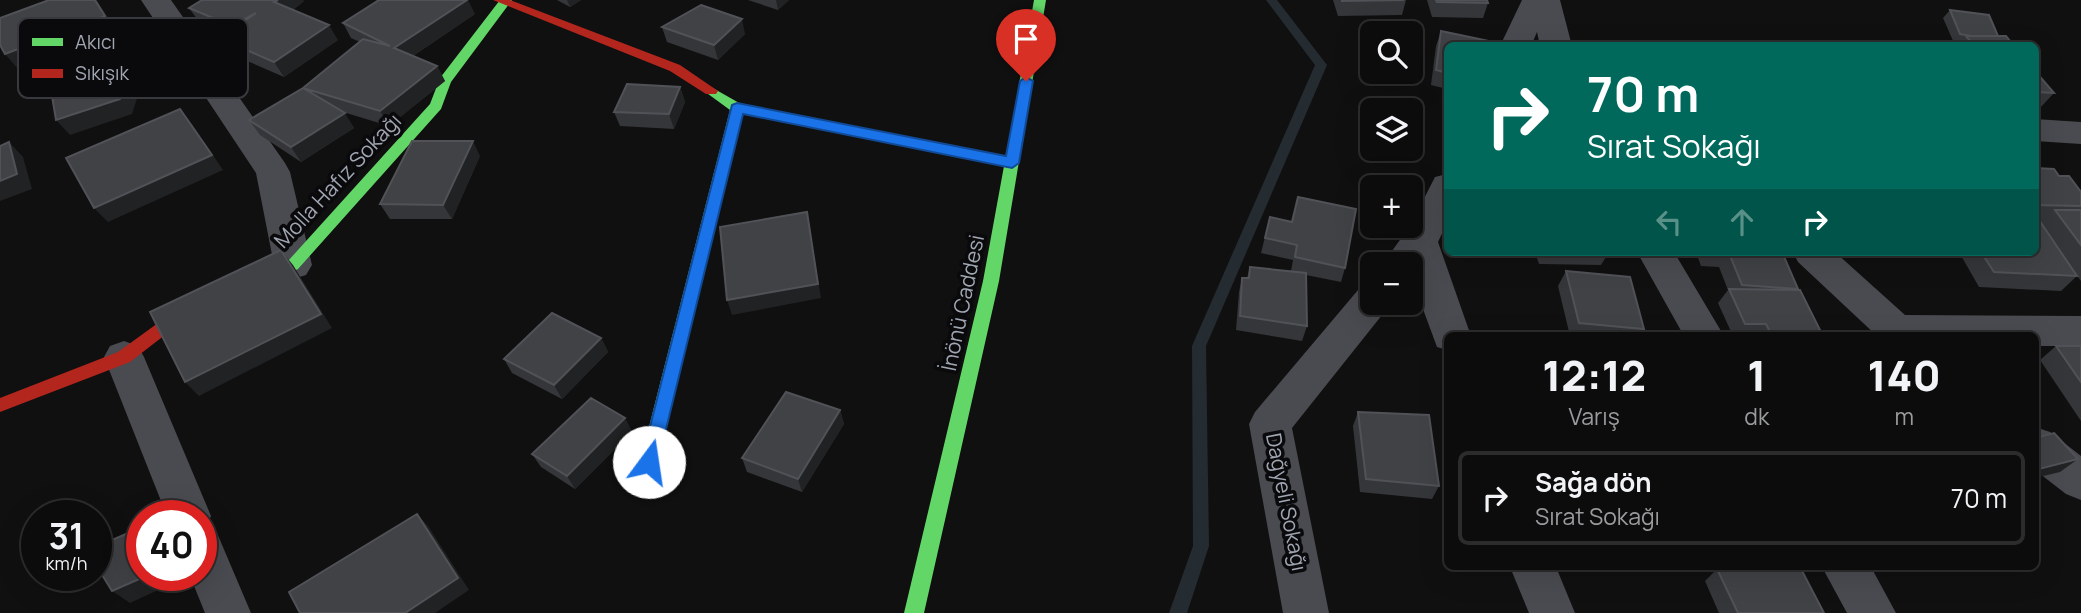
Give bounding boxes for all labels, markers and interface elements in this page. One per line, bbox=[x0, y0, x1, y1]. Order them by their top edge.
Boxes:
pin bbox=[996, 9, 1056, 81]
legend bbox=[18, 18, 248, 98]
icon: arrive bbox=[1007, 20, 1045, 58]
map controls bbox=[1360, 21, 1423, 315]
button: search bbox=[1360, 21, 1423, 84]
text: Akıcı bbox=[75, 29, 116, 55]
text: Sıkışık bbox=[75, 60, 129, 86]
text: 70 m bbox=[1587, 60, 1699, 127]
icon: right bbox=[1472, 70, 1563, 161]
button: layers bbox=[1360, 98, 1423, 161]
street label: Molla Hafız Sokağı bbox=[268, 107, 407, 254]
text: Sırat Sokağı bbox=[1587, 124, 1761, 168]
button: + bbox=[1360, 175, 1423, 238]
icon: left bbox=[1650, 203, 1688, 241]
icon: ahead bbox=[1723, 203, 1761, 241]
icon: right bbox=[1796, 203, 1834, 241]
street label: İnönü Caddesi bbox=[934, 232, 990, 374]
button: − bbox=[1360, 252, 1423, 315]
text: 12:12 bbox=[1542, 346, 1646, 404]
text: 1 bbox=[1747, 346, 1766, 404]
text: 140 bbox=[1868, 346, 1941, 404]
text: Varış bbox=[1568, 400, 1620, 432]
text: dk bbox=[1744, 400, 1769, 432]
text: m bbox=[1894, 400, 1914, 432]
position arrow bbox=[612, 425, 686, 499]
street label: Dağyeli Sokağı bbox=[1260, 430, 1314, 573]
text: Sağa dön bbox=[1535, 464, 1652, 500]
icon: right bbox=[1476, 479, 1514, 517]
text: 70 m bbox=[1951, 480, 2007, 516]
speed limit sign: 40 bbox=[126, 500, 217, 591]
text: Sırat Sokağı bbox=[1535, 500, 1660, 532]
text: 31 bbox=[49, 512, 84, 560]
text: km/h bbox=[46, 551, 87, 575]

